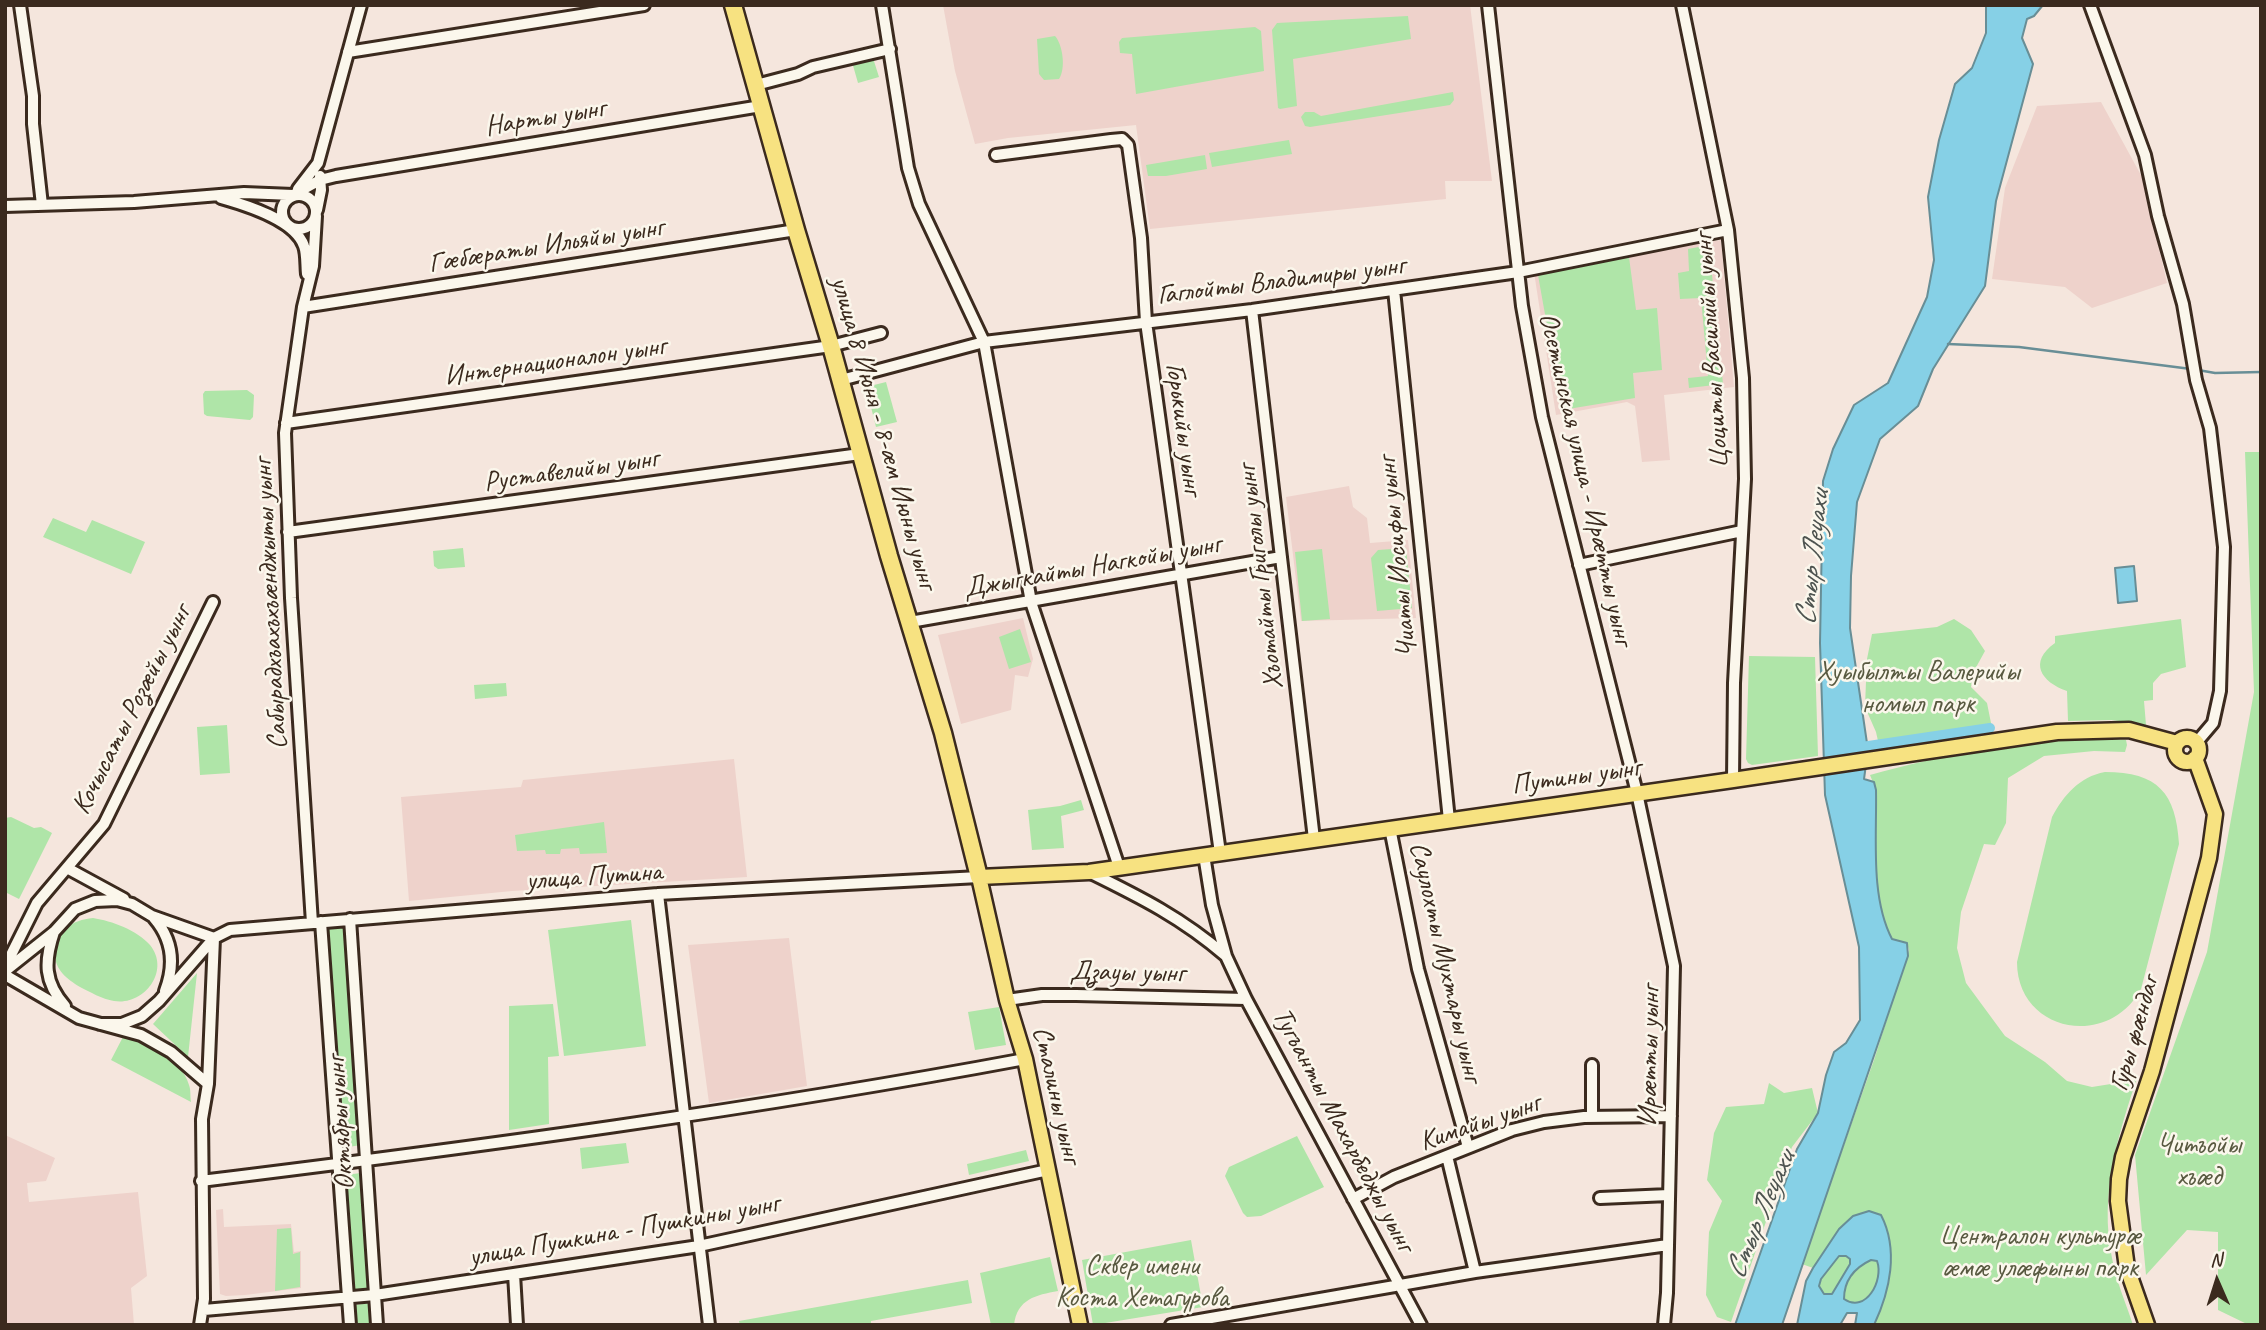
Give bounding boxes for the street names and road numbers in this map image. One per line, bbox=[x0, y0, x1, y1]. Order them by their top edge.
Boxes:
street label: Нарты уынг bbox=[483, 92, 607, 144]
street label: Гæбæраты Ильяйы уынг bbox=[426, 211, 666, 281]
street label: Цоциты Василийы уынг bbox=[1687, 232, 1737, 470]
street label: Гаглойты Владимиры уынг bbox=[1155, 249, 1407, 313]
street label: улица 8 Июня - 8-ӕм Июны уынг bbox=[822, 273, 944, 593]
street label: Осетинская улица - Ирæтты уынг bbox=[1530, 310, 1640, 648]
street label: Интернационалон уынг bbox=[442, 330, 668, 394]
street label: Горькийы уынг bbox=[1157, 361, 1209, 497]
street label: Руставелийы уынг bbox=[482, 442, 660, 500]
street label: Чиаты Иосифы уынг bbox=[1371, 455, 1425, 659]
street label: Сабырадхъахъхъæнджыты уынг bbox=[247, 458, 295, 750]
street label: Хъотайты Григолы уынг bbox=[1231, 463, 1291, 691]
street label: Джыгкайты Нагкойы уынг bbox=[961, 528, 1223, 606]
street label: Кочысаты Розæйы уынг bbox=[65, 600, 199, 820]
street label: Путины уынг bbox=[1509, 751, 1643, 803]
street label: Саулохты Мухтары уынг bbox=[1401, 839, 1489, 1085]
street label: улица Путина bbox=[525, 855, 663, 899]
street label: Дзауы уынг bbox=[1069, 955, 1185, 991]
street label: Гуры фӕндаг bbox=[2103, 973, 2167, 1095]
street label: Ирæтты уынг bbox=[1632, 985, 1668, 1127]
street label: Тугъанты Махарбеджы уынг bbox=[1264, 1002, 1422, 1258]
street label: Сталины уынг bbox=[1024, 1023, 1088, 1167]
street label: Октябры уынг bbox=[320, 1055, 362, 1191]
street label: Кимайы уынг bbox=[1415, 1087, 1545, 1159]
street label: улица Пушкина - Пушкины уынг bbox=[466, 1187, 782, 1275]

